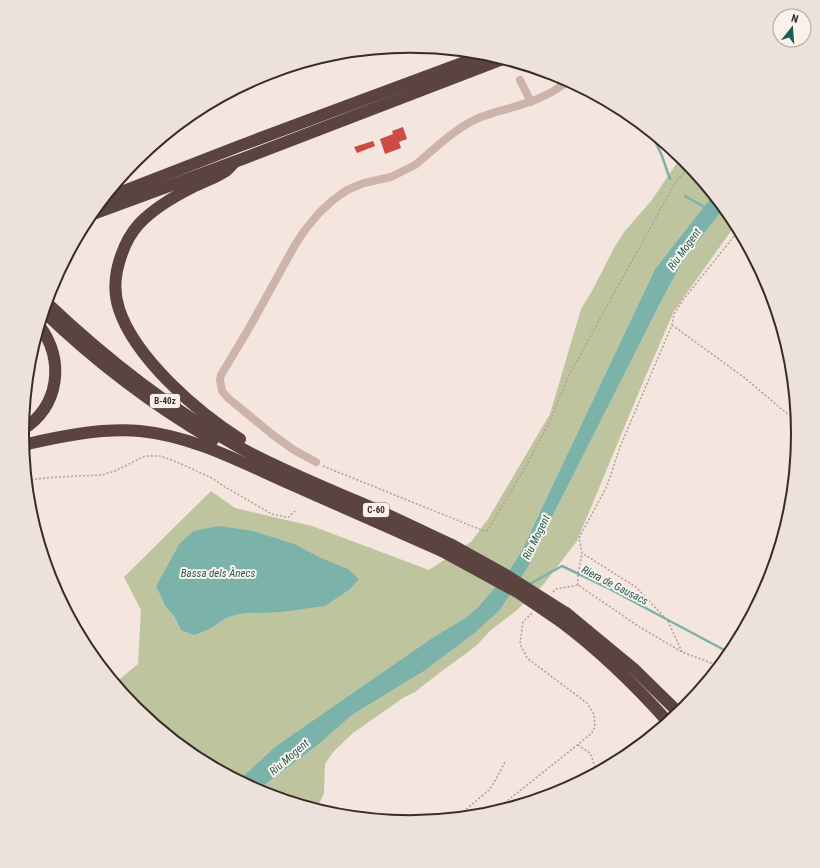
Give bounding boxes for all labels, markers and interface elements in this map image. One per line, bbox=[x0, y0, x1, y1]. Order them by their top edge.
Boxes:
north arrow bbox=[772, 8, 812, 48]
text: N bbox=[790, 12, 800, 26]
water label: Riu Mogent bbox=[665, 225, 704, 272]
road number: B-40z bbox=[150, 394, 180, 408]
road number: C-60 bbox=[363, 503, 389, 517]
water label: Riu Mogent bbox=[520, 512, 553, 562]
water label: Riera de Gausacs bbox=[579, 563, 650, 608]
water label: Bassa dels Ànecs bbox=[181, 567, 255, 580]
water label: Riu Mogent bbox=[267, 736, 312, 778]

